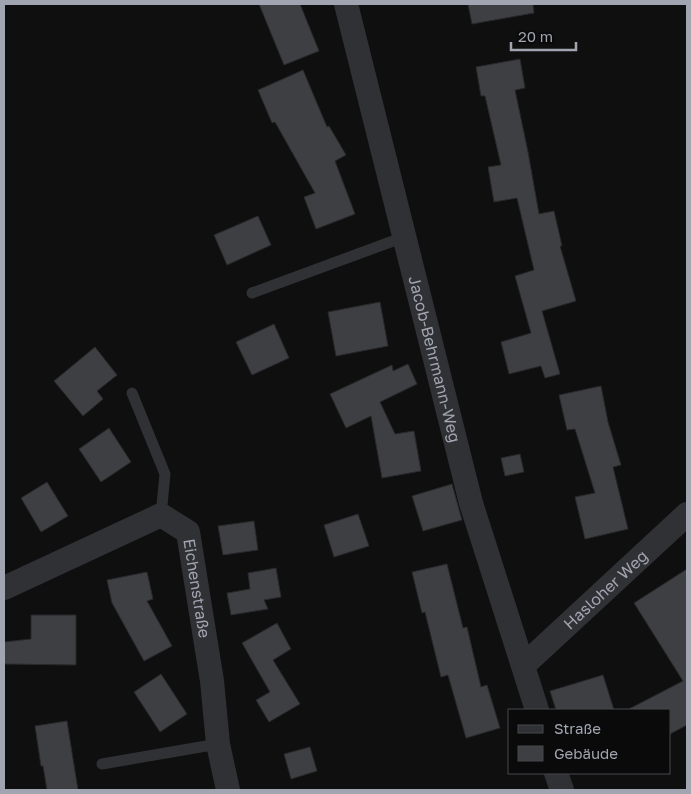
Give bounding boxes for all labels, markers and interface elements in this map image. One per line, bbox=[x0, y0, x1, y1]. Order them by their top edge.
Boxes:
scale bar bbox=[511, 20, 576, 52]
text: 20 m bbox=[518, 27, 553, 45]
street label: Jacob-Behrmann-Weg bbox=[404, 274, 465, 444]
street label: Eichenstraße bbox=[179, 537, 215, 639]
street label: Hasloher Weg bbox=[559, 546, 652, 633]
legend bbox=[508, 709, 671, 774]
text: Straße bbox=[554, 719, 601, 737]
text: Gebäude bbox=[554, 744, 618, 762]

